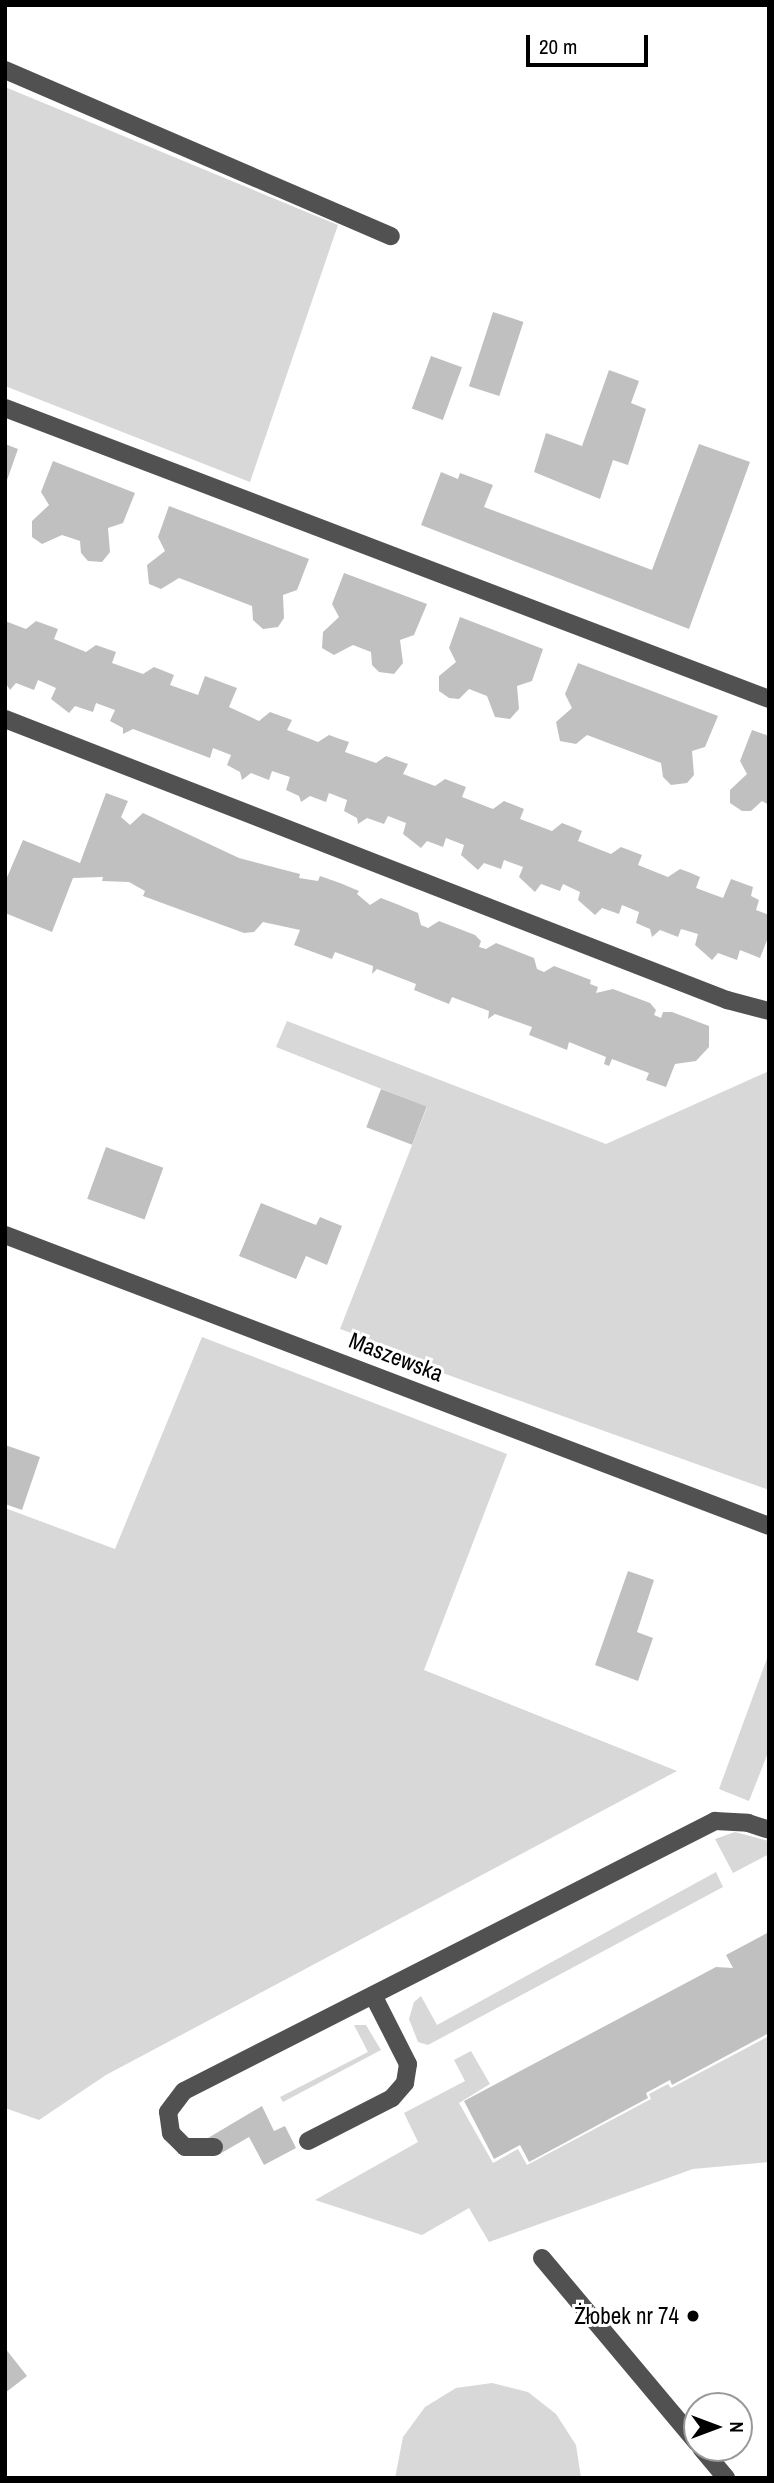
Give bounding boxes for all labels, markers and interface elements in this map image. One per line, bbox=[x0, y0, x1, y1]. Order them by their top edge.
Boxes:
scale bar bbox=[529, 21, 652, 65]
text: 20 m bbox=[539, 32, 577, 61]
street label: Maszewska bbox=[345, 1326, 447, 1388]
place label: Żłobek nr 74 bbox=[574, 2302, 679, 2330]
marker: Żłobek nr 74 bbox=[685, 2308, 701, 2324]
north arrow bbox=[683, 2392, 753, 2462]
text: N bbox=[724, 2421, 750, 2433]

